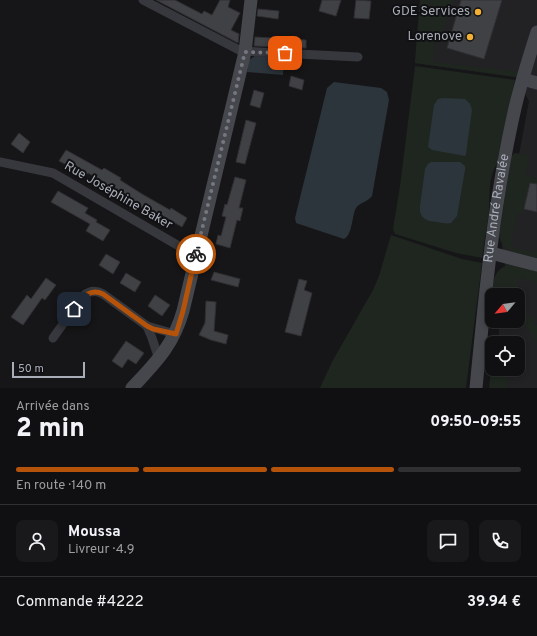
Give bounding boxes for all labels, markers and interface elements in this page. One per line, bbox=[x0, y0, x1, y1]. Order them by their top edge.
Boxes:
place label: GDE Services bbox=[392, 4, 470, 20]
marker: GDE Services bbox=[473, 7, 483, 17]
place label: Lorenove bbox=[407, 29, 462, 45]
marker: Lorenove bbox=[465, 32, 475, 42]
pin bbox=[268, 36, 302, 70]
icon: bag bbox=[274, 42, 296, 64]
street label: Rue André Ravalée bbox=[481, 153, 513, 264]
street label: Rue Joséphine Baker bbox=[61, 158, 175, 234]
courier bbox=[176, 234, 216, 274]
icon: bike bbox=[185, 243, 207, 265]
north arrow bbox=[485, 288, 525, 328]
map controls bbox=[485, 288, 525, 376]
pin bbox=[57, 292, 91, 326]
icon: home bbox=[63, 298, 85, 320]
button: locate bbox=[485, 336, 525, 376]
scale bar bbox=[12, 360, 85, 379]
text: 50 m bbox=[18, 362, 44, 376]
text: Arrivée dans bbox=[16, 399, 89, 415]
text: 2 min bbox=[16, 413, 85, 446]
text: 09:50–09:55 bbox=[430, 413, 521, 432]
text: En route · 140 m bbox=[16, 478, 106, 494]
button: person bbox=[16, 520, 58, 562]
button: chat bbox=[427, 520, 469, 562]
button: phone bbox=[479, 520, 521, 562]
text: Moussa bbox=[68, 523, 121, 542]
text: Livreur · 4.9 bbox=[68, 542, 134, 558]
text: Commande #4222 bbox=[16, 593, 144, 612]
text: 39.94 € bbox=[467, 593, 521, 612]

